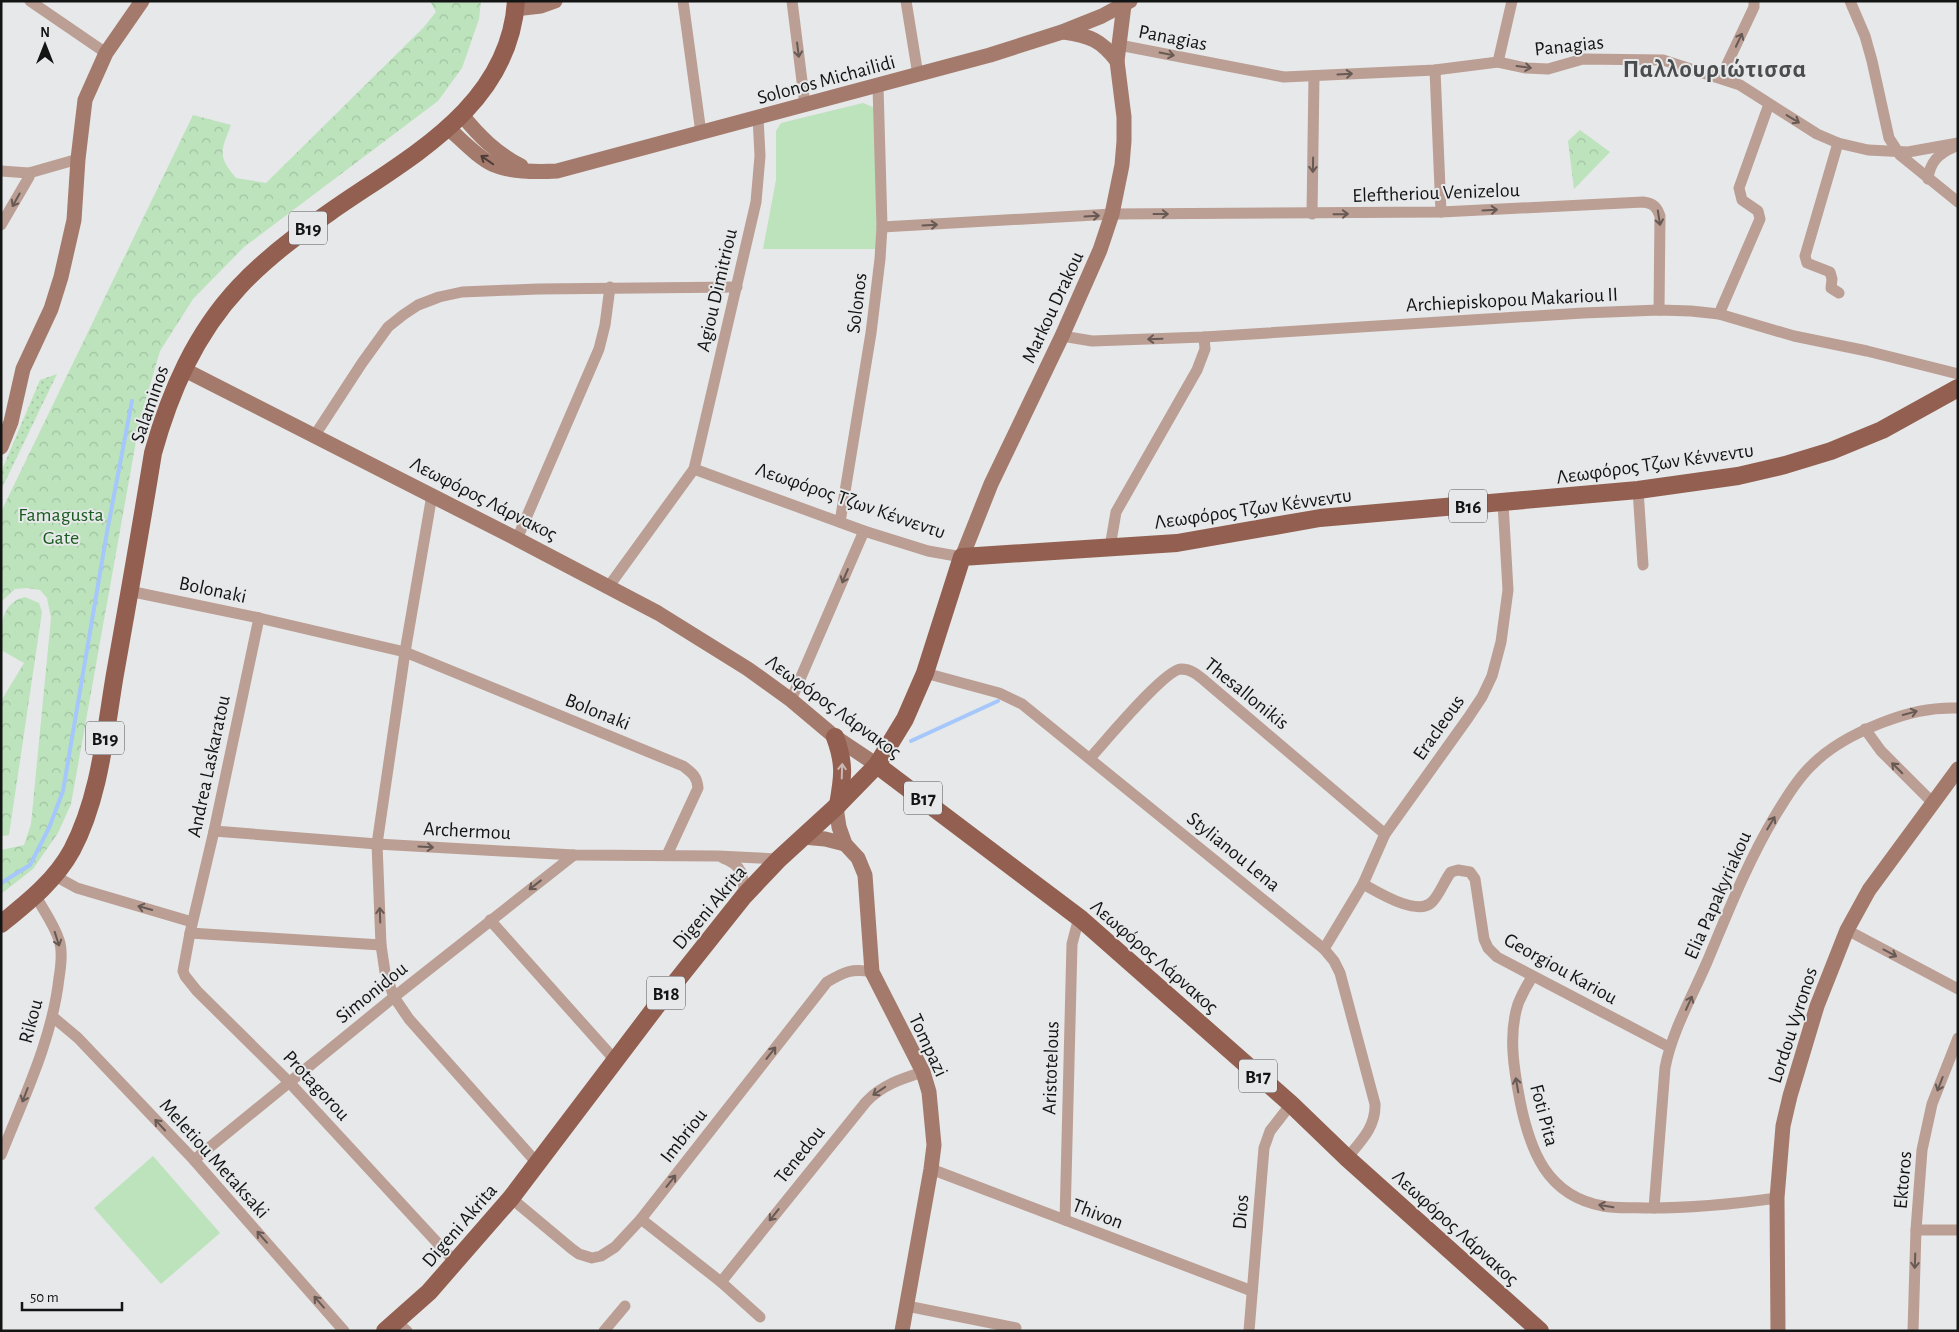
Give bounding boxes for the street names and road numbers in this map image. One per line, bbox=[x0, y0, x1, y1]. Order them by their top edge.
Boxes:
street label: Panagias bbox=[1137, 22, 1209, 54]
street label: Panagias bbox=[1533, 32, 1605, 60]
street label: Solonos Michailidi bbox=[755, 52, 897, 108]
street label: Eleftheriou Venizelou bbox=[1352, 180, 1520, 206]
road number: B19 bbox=[289, 212, 327, 244]
street label: Agiou Dimitriou bbox=[693, 227, 741, 354]
street label: Markou Drakou bbox=[1018, 249, 1087, 366]
street label: Solonos bbox=[843, 272, 871, 335]
street label: Archiepiskopou Makariou II bbox=[1405, 284, 1619, 316]
street label: Salaminos bbox=[127, 363, 173, 446]
street label: Λεωφόρος Τζων Κέννεντυ bbox=[1555, 440, 1755, 488]
street label: Λεωφόρος Λάρνακος bbox=[407, 453, 560, 545]
street label: Λεωφόρος Τζων Κέννεντυ bbox=[753, 459, 948, 543]
street label: Λεωφόρος Τζων Κέννεντυ bbox=[1153, 485, 1353, 533]
road number: B16 bbox=[1449, 490, 1487, 522]
street label: Bolonaki bbox=[177, 573, 248, 607]
street label: Λεωφόρος Λάρνακος bbox=[762, 651, 905, 763]
street label: Thesallonikis bbox=[1200, 654, 1292, 734]
street label: Bolonaki bbox=[562, 690, 633, 734]
street label: Eracleous bbox=[1409, 691, 1468, 764]
street label: Andrea Laskaratou bbox=[184, 693, 234, 839]
road number: B19 bbox=[86, 721, 124, 754]
road number: B17 bbox=[904, 781, 942, 814]
street label: Stylianou Lena bbox=[1183, 808, 1284, 895]
street label: Archermou bbox=[423, 819, 511, 843]
street label: Elia Papakyriakou bbox=[1681, 829, 1755, 962]
street label: Digeni Akrita bbox=[669, 862, 750, 953]
street label: Λεωφόρος Λάρνακος bbox=[1087, 896, 1222, 1018]
street label: Georgiou Kariou bbox=[1501, 930, 1620, 1008]
street label: Simonidou bbox=[332, 958, 411, 1027]
street label: Lordou Vyronos bbox=[1765, 965, 1821, 1086]
road number: B18 bbox=[647, 976, 685, 1010]
street label: Rikou bbox=[16, 997, 46, 1045]
street label: Tompazi bbox=[905, 1011, 951, 1080]
street label: Aristotelous bbox=[1039, 1021, 1063, 1115]
street label: Protagorou bbox=[279, 1047, 354, 1125]
road number: B17 bbox=[1239, 1060, 1277, 1092]
street label: Foti Pita bbox=[1526, 1082, 1562, 1148]
street label: Meletiou Metaksaki bbox=[156, 1095, 273, 1222]
street label: Imbriou bbox=[657, 1105, 711, 1166]
street label: Tenedou bbox=[771, 1122, 829, 1187]
street label: Ektoros bbox=[1891, 1150, 1915, 1210]
street label: Λεωφόρος Λάρνακος bbox=[1388, 1166, 1522, 1289]
street label: Digeni Akrita bbox=[418, 1180, 501, 1271]
street label: Dios bbox=[1230, 1194, 1252, 1230]
street label: Thivon bbox=[1069, 1195, 1126, 1233]

